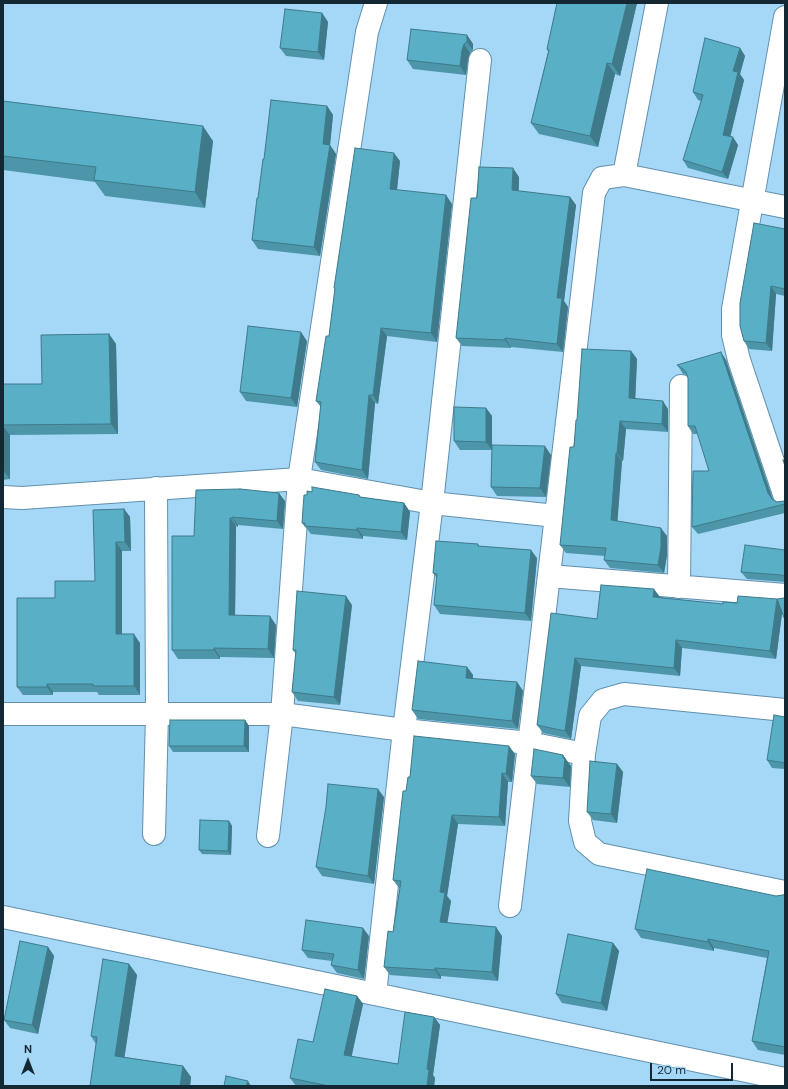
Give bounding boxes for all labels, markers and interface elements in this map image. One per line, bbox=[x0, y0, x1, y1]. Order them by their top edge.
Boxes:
north arrow bbox=[8, 1041, 48, 1081]
text: N bbox=[24, 1042, 32, 1056]
scale bar bbox=[652, 1055, 735, 1081]
text: 20 m bbox=[657, 1062, 686, 1078]

